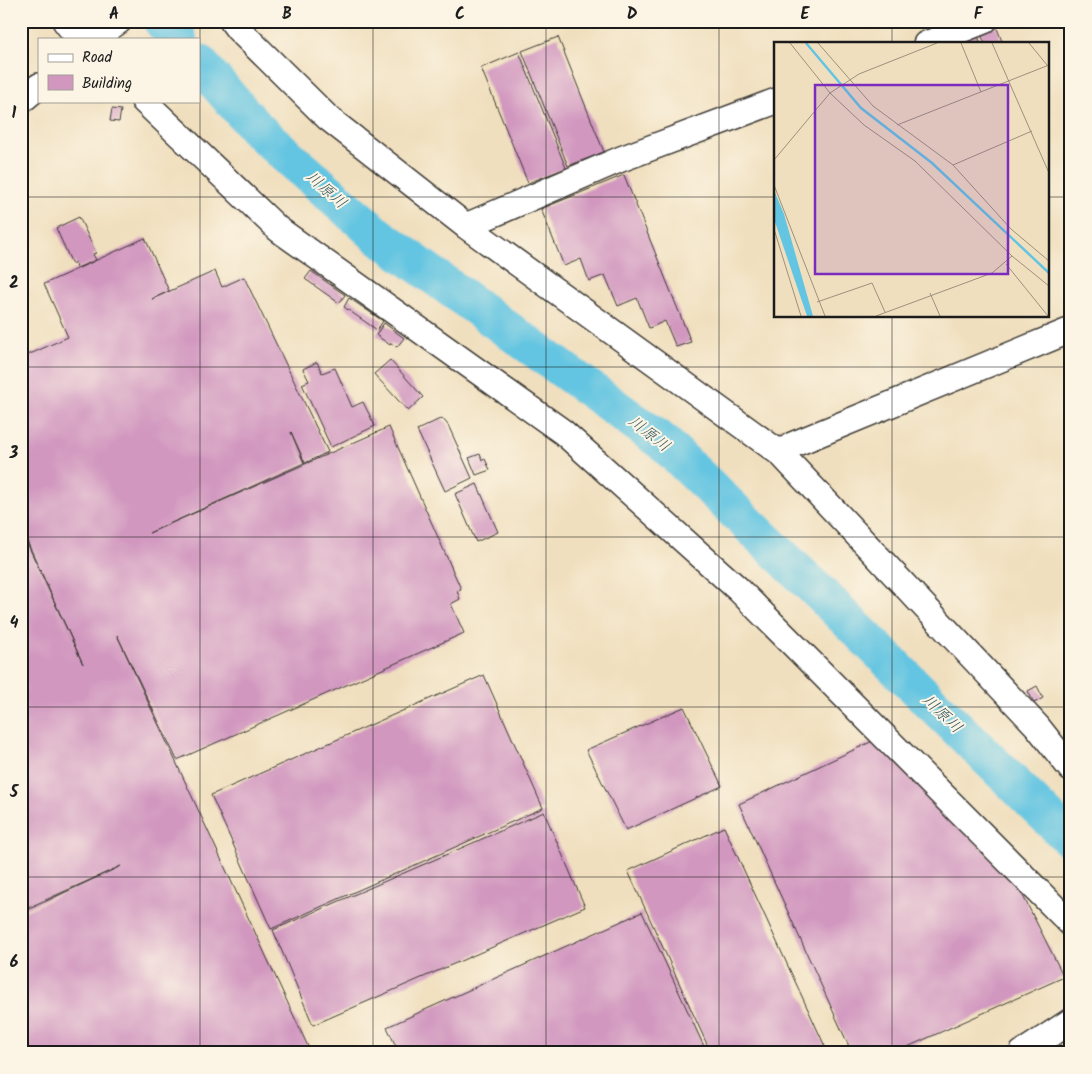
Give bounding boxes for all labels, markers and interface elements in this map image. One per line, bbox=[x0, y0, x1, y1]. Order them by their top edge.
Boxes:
text: A bbox=[109, 2, 119, 27]
text: B bbox=[282, 2, 292, 27]
text: C bbox=[455, 2, 465, 27]
text: D bbox=[627, 2, 638, 27]
text: E bbox=[801, 2, 811, 27]
text: F bbox=[974, 2, 984, 27]
legend bbox=[38, 38, 200, 102]
inset map bbox=[774, 42, 1050, 318]
text: Road bbox=[82, 46, 113, 70]
text: Building bbox=[82, 72, 132, 96]
text: 1 bbox=[12, 101, 17, 126]
water label: 川原川 bbox=[300, 165, 352, 215]
text: 2 bbox=[9, 271, 19, 296]
water label: 川原川 bbox=[622, 409, 676, 459]
text: 3 bbox=[9, 441, 19, 466]
text: 4 bbox=[10, 611, 19, 636]
water label: 川原川 bbox=[916, 688, 968, 740]
text: 5 bbox=[9, 780, 20, 805]
text: 6 bbox=[10, 950, 19, 975]

